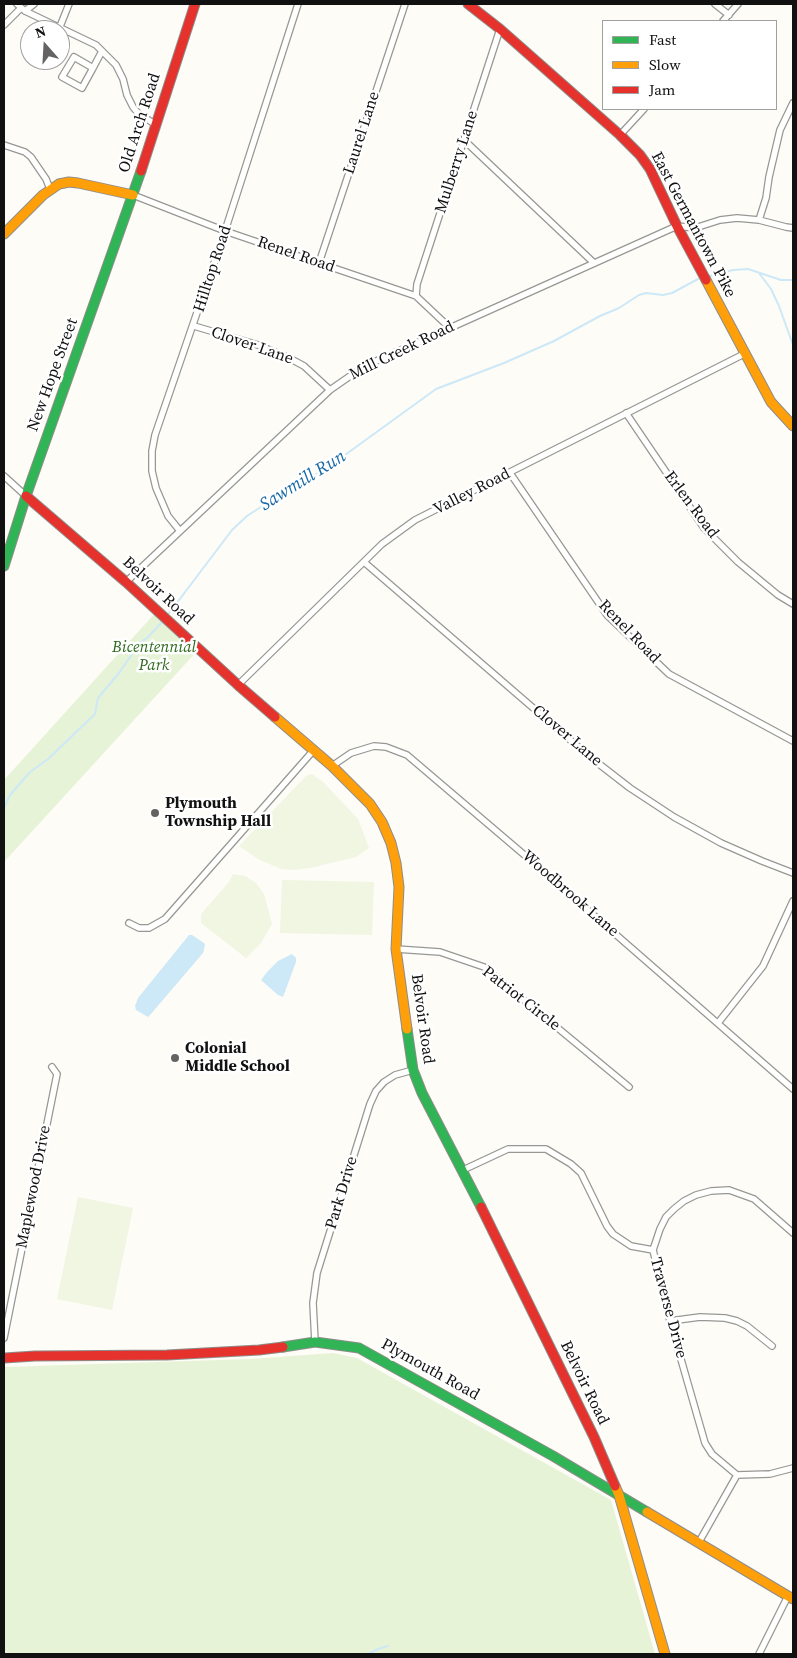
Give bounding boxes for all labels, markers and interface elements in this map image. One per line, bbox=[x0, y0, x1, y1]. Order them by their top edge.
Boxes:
north arrow bbox=[20, 20, 70, 70]
legend bbox=[602, 20, 777, 110]
text: N bbox=[32, 21, 49, 43]
text: Fast bbox=[649, 29, 676, 50]
text: Slow bbox=[649, 54, 681, 75]
street label: Old Arch Road bbox=[115, 71, 165, 175]
text: Jam bbox=[649, 79, 675, 100]
street label: Laurel Lane bbox=[340, 89, 384, 177]
street label: Mulberry Lane bbox=[431, 108, 483, 216]
street label: East Germantown Pike bbox=[646, 149, 740, 301]
street label: Hilltop Road bbox=[190, 223, 236, 315]
street label: Renel Road bbox=[255, 233, 337, 277]
street label: New Hope Street bbox=[24, 316, 82, 434]
street label: Mill Creek Road bbox=[347, 317, 457, 385]
street label: Clover Lane bbox=[208, 323, 296, 369]
water label: Sawmill Run bbox=[256, 446, 350, 516]
street label: Valley Road bbox=[431, 465, 513, 519]
street label: Erlen Road bbox=[660, 468, 722, 542]
street label: Belvoir Road bbox=[118, 553, 198, 629]
street label: Renel Road bbox=[594, 596, 664, 668]
park label: Bicentennial Park bbox=[112, 638, 196, 676]
street label: Clover Lane bbox=[528, 701, 606, 771]
place label: Plymouth Township Hall bbox=[165, 794, 271, 832]
marker: Plymouth Township Hall bbox=[149, 807, 161, 819]
street label: Woodbrook Lane bbox=[518, 847, 622, 941]
street label: Patriot Circle bbox=[478, 963, 564, 1035]
street label: Belvoir Road bbox=[406, 973, 438, 1065]
place label: Colonial Middle School bbox=[185, 1039, 290, 1077]
marker: Colonial Middle School bbox=[169, 1052, 181, 1064]
street label: Maplewood Drive bbox=[13, 1124, 55, 1250]
street label: Park Drive bbox=[322, 1154, 362, 1232]
street label: Traverse Drive bbox=[645, 1256, 691, 1360]
street label: Plymouth Road bbox=[378, 1335, 482, 1405]
street label: Belvoir Road bbox=[555, 1338, 613, 1428]

